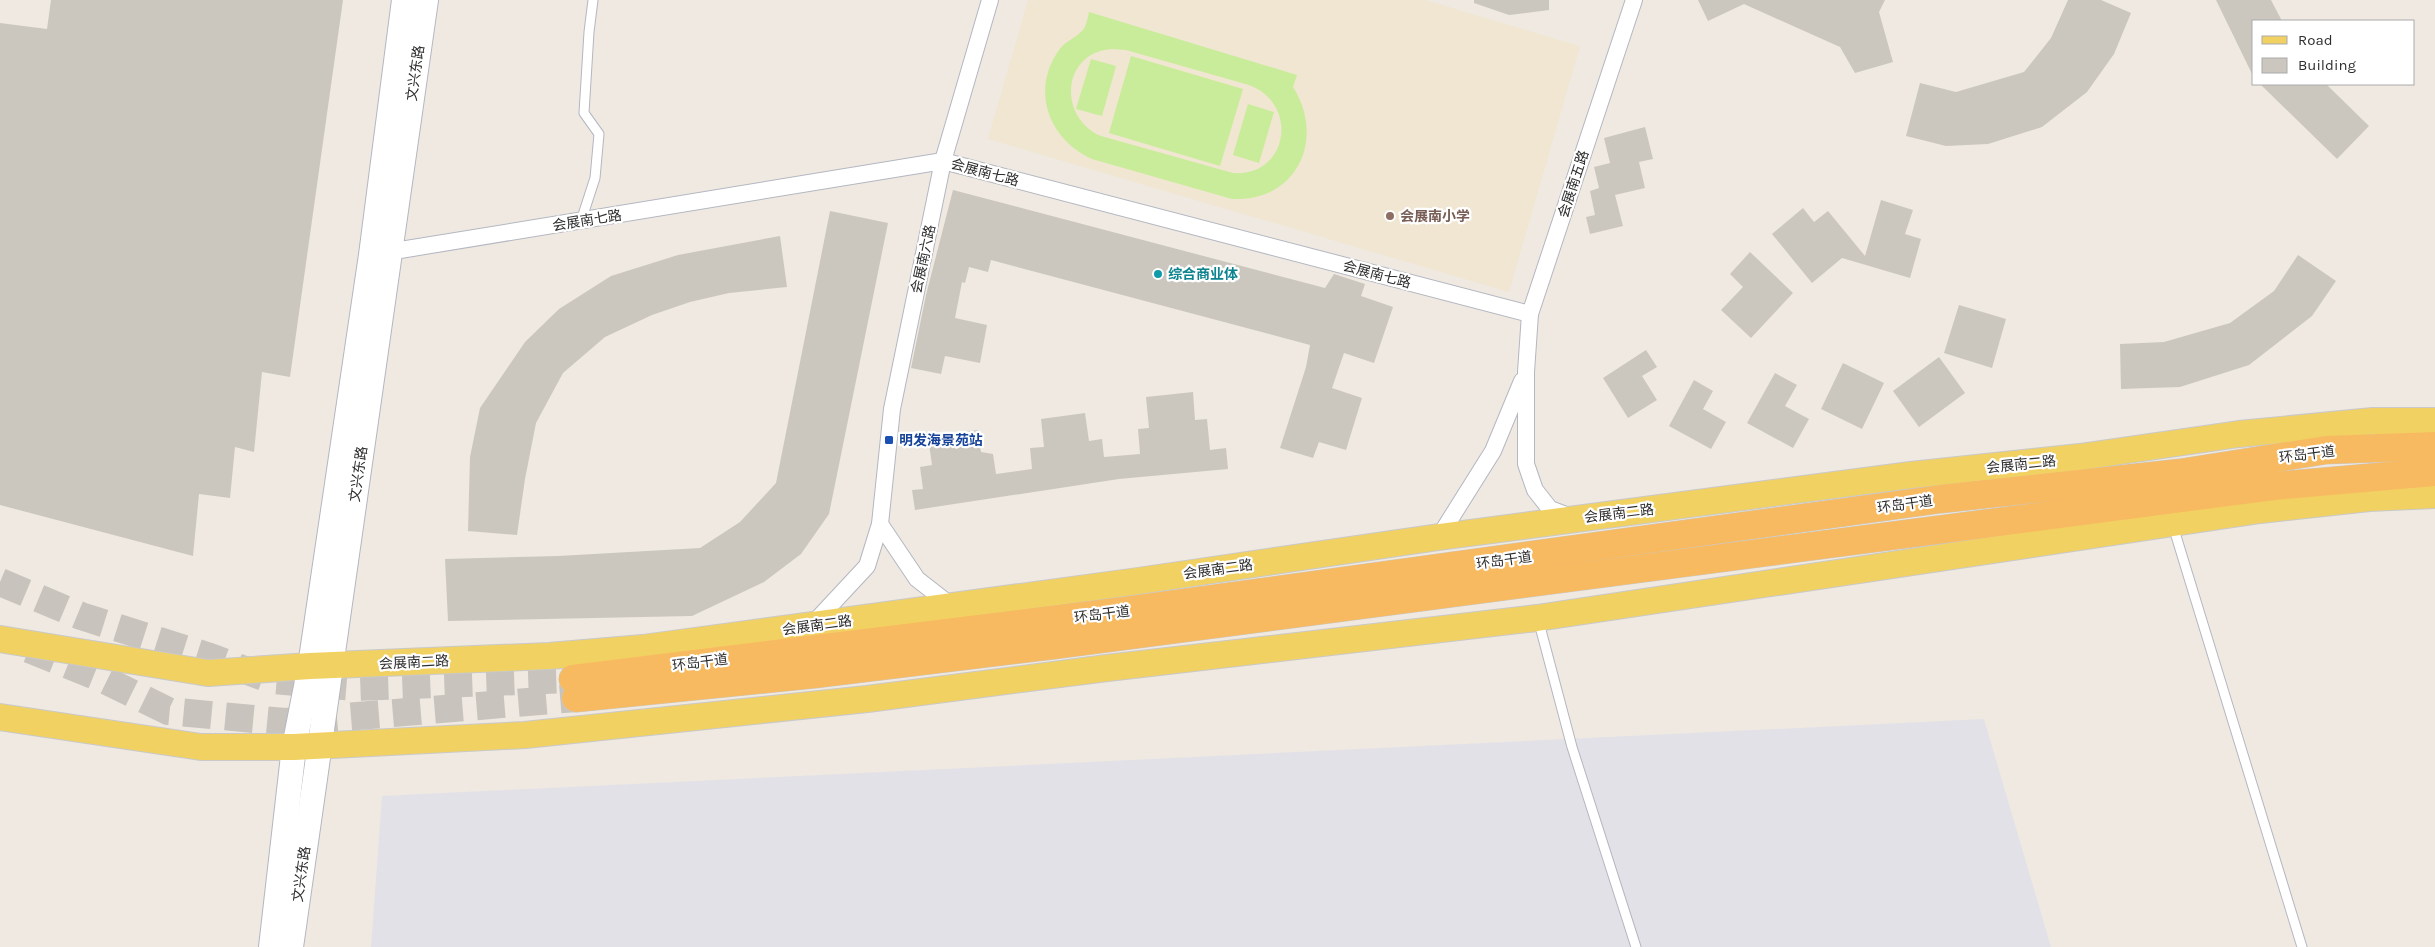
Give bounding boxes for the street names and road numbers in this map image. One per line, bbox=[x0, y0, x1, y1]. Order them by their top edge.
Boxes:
street label: 文兴东路 bbox=[403, 44, 428, 102]
street label: 会展南五路 bbox=[1555, 148, 1592, 220]
street label: 会展南七路 bbox=[949, 155, 1021, 190]
street label: 会展南七路 bbox=[551, 207, 623, 234]
street label: 会展南六路 bbox=[908, 223, 939, 295]
street label: 会展南七路 bbox=[1341, 257, 1413, 292]
street label: 环岛干道 bbox=[2278, 443, 2336, 466]
street label: 文兴东路 bbox=[346, 445, 371, 503]
street label: 会展南二路 bbox=[1985, 452, 2057, 477]
street label: 环岛干道 bbox=[1876, 492, 1934, 517]
street label: 会展南二路 bbox=[1583, 501, 1655, 526]
street label: 环岛干道 bbox=[1475, 548, 1533, 573]
street label: 会展南二路 bbox=[1182, 556, 1254, 583]
street label: 环岛干道 bbox=[1073, 603, 1131, 626]
street label: 会展南二路 bbox=[781, 612, 853, 639]
street label: 环岛干道 bbox=[671, 651, 729, 674]
street label: 会展南二路 bbox=[379, 652, 449, 673]
street label: 文兴东路 bbox=[289, 845, 314, 903]

